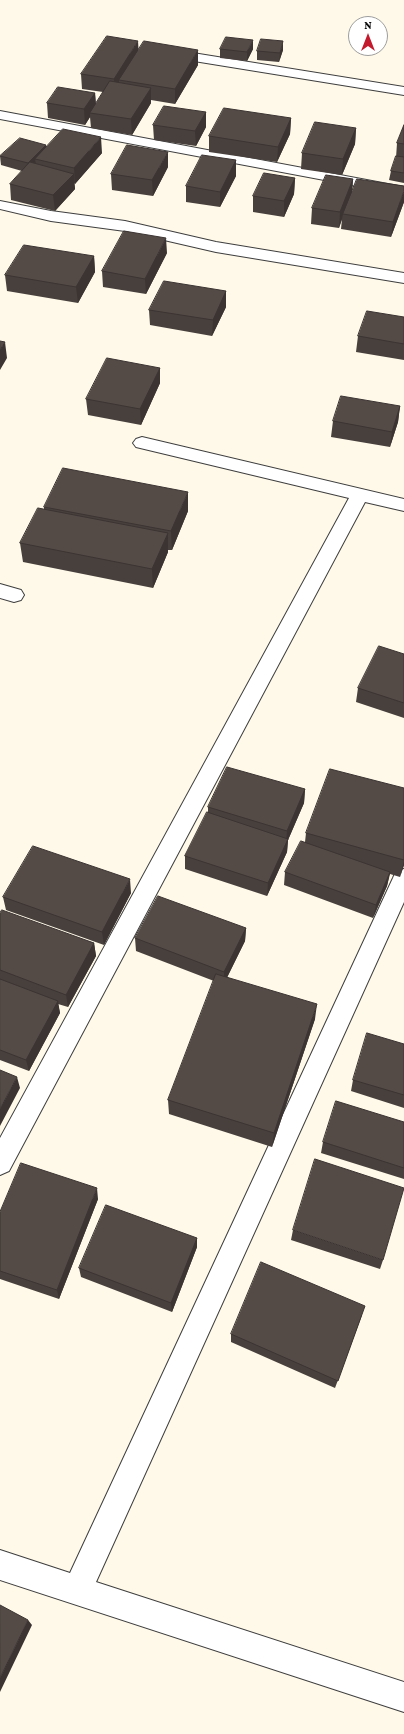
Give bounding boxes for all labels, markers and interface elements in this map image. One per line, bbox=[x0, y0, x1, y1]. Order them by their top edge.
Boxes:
north arrow bbox=[348, 16, 388, 56]
text: N bbox=[364, 19, 372, 31]

